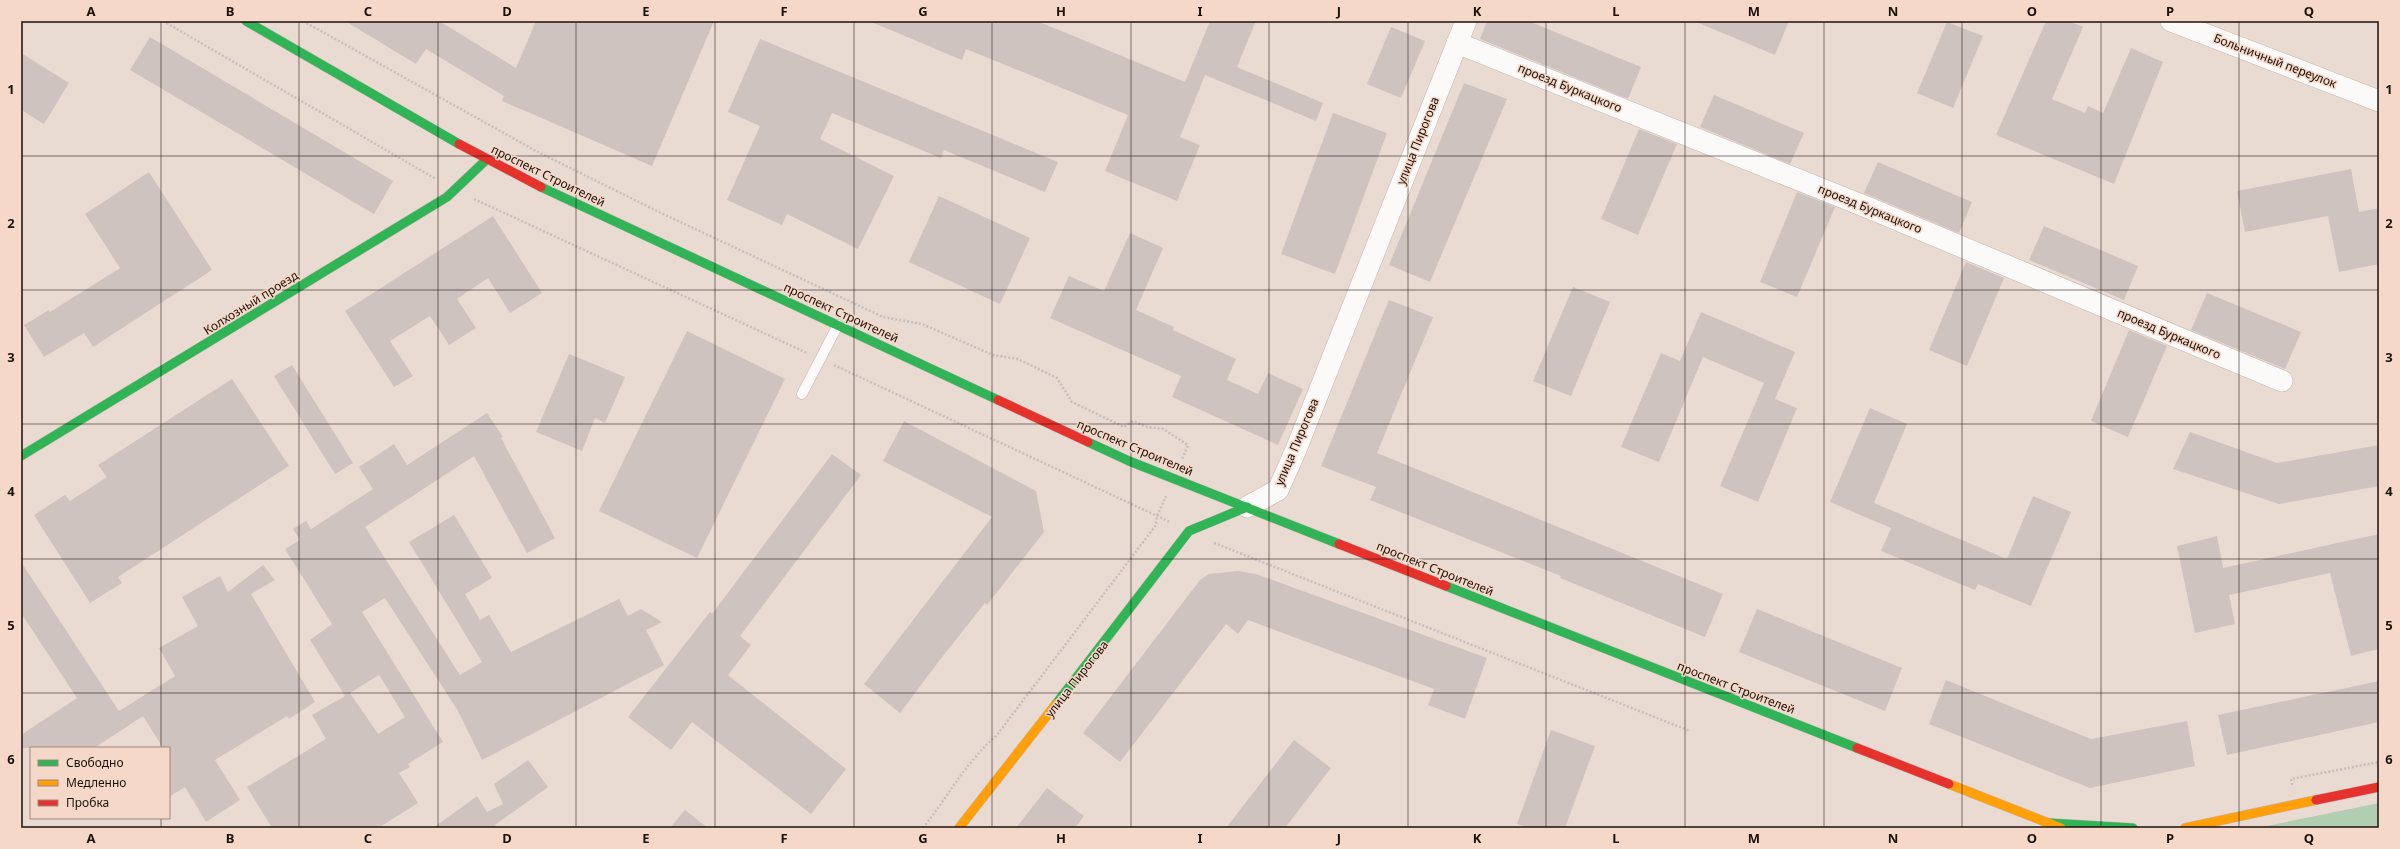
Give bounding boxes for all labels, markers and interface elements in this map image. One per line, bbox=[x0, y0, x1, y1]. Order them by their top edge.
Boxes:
text: A bbox=[87, 2, 96, 20]
text: B bbox=[226, 2, 234, 20]
text: C bbox=[364, 2, 372, 20]
text: D bbox=[502, 2, 512, 20]
text: E bbox=[642, 2, 650, 20]
text: F bbox=[780, 2, 788, 20]
text: G bbox=[918, 2, 928, 20]
text: H bbox=[1056, 2, 1066, 20]
text: I bbox=[1197, 2, 1203, 20]
text: J bbox=[1336, 2, 1341, 20]
text: K bbox=[1473, 2, 1482, 20]
text: L bbox=[1612, 2, 1620, 20]
text: M bbox=[1748, 2, 1760, 20]
text: N bbox=[1888, 2, 1898, 20]
text: O bbox=[2027, 2, 2037, 20]
text: P bbox=[2166, 2, 2174, 20]
text: Q bbox=[2304, 2, 2314, 20]
street label: Больничный переулок bbox=[2211, 29, 2340, 92]
street label: проезд Буркацкого bbox=[1516, 59, 1625, 116]
text: 1 bbox=[7, 80, 15, 98]
text: 1 bbox=[2385, 80, 2393, 98]
street label: улица Пирогова bbox=[1392, 94, 1443, 187]
street label: проспект Строителей bbox=[488, 141, 608, 211]
street label: проезд Буркацкого bbox=[1816, 180, 1925, 237]
text: 2 bbox=[7, 214, 15, 232]
text: 2 bbox=[2385, 214, 2393, 232]
street label: Колхозный проезд bbox=[200, 266, 302, 339]
street label: проспект Строителей bbox=[781, 278, 901, 347]
street label: проезд Буркацкого bbox=[2115, 304, 2224, 363]
text: 3 bbox=[7, 348, 15, 366]
text: 3 bbox=[2385, 348, 2393, 366]
street label: улица Пирогова bbox=[1270, 395, 1323, 488]
street label: проспект Строителей bbox=[1074, 415, 1196, 480]
text: 4 bbox=[7, 482, 15, 500]
text: 4 bbox=[2385, 482, 2393, 500]
street label: проспект Строителей bbox=[1374, 537, 1496, 600]
text: 5 bbox=[7, 616, 15, 634]
text: 5 bbox=[2385, 616, 2393, 634]
street label: улица Пирогова bbox=[1041, 637, 1112, 721]
street label: проспект Строителей bbox=[1675, 657, 1798, 718]
legend bbox=[30, 747, 170, 819]
text: 6 bbox=[7, 750, 15, 768]
text: 6 bbox=[2385, 750, 2393, 768]
text: Свободно bbox=[66, 754, 124, 771]
text: Медленно bbox=[66, 774, 126, 791]
text: Пробка bbox=[66, 794, 109, 811]
text: A bbox=[87, 829, 96, 847]
text: B bbox=[226, 829, 234, 847]
text: C bbox=[364, 829, 372, 847]
text: D bbox=[502, 829, 512, 847]
text: E bbox=[642, 829, 650, 847]
text: F bbox=[780, 829, 788, 847]
text: G bbox=[918, 829, 928, 847]
text: H bbox=[1056, 829, 1066, 847]
text: I bbox=[1197, 829, 1203, 847]
text: J bbox=[1336, 829, 1341, 847]
text: K bbox=[1473, 829, 1482, 847]
text: L bbox=[1612, 829, 1620, 847]
text: M bbox=[1748, 829, 1760, 847]
text: N bbox=[1888, 829, 1898, 847]
text: O bbox=[2027, 829, 2037, 847]
text: P bbox=[2166, 829, 2174, 847]
text: Q bbox=[2304, 829, 2314, 847]

